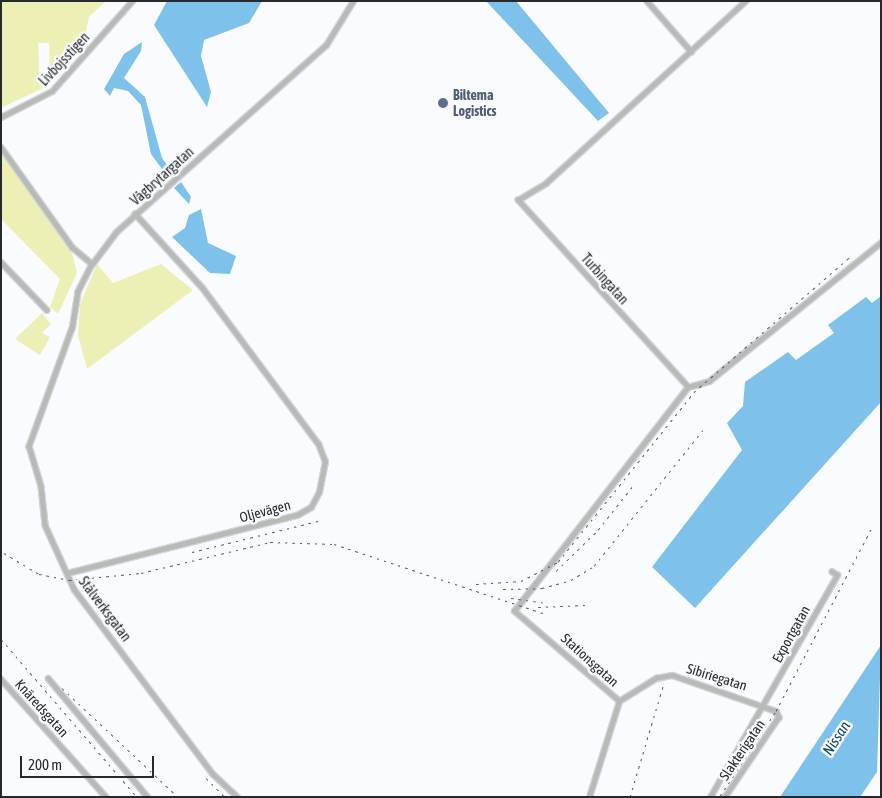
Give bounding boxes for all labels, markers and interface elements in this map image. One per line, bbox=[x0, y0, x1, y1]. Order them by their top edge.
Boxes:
street label: Livbojsstigen bbox=[35, 29, 93, 89]
place label: Biltema Logistics bbox=[453, 87, 497, 120]
marker: Biltema Logistics bbox=[437, 97, 449, 109]
street label: Vågbrytargatan bbox=[127, 143, 197, 209]
street label: Turbingatan bbox=[578, 250, 632, 308]
street label: Oljevägen bbox=[238, 496, 292, 526]
street label: Stålverksgatan bbox=[75, 573, 135, 645]
street label: Exportgatan bbox=[769, 603, 813, 665]
street label: Stationsgatan bbox=[558, 630, 622, 690]
street label: Sibiriegatan bbox=[685, 660, 749, 694]
street label: Knäredsgatan bbox=[12, 676, 72, 740]
street label: Slakterigatan bbox=[716, 717, 768, 783]
water label: Nissan bbox=[818, 718, 854, 758]
scale bar bbox=[22, 746, 156, 778]
text: 200 m bbox=[28, 756, 62, 773]

